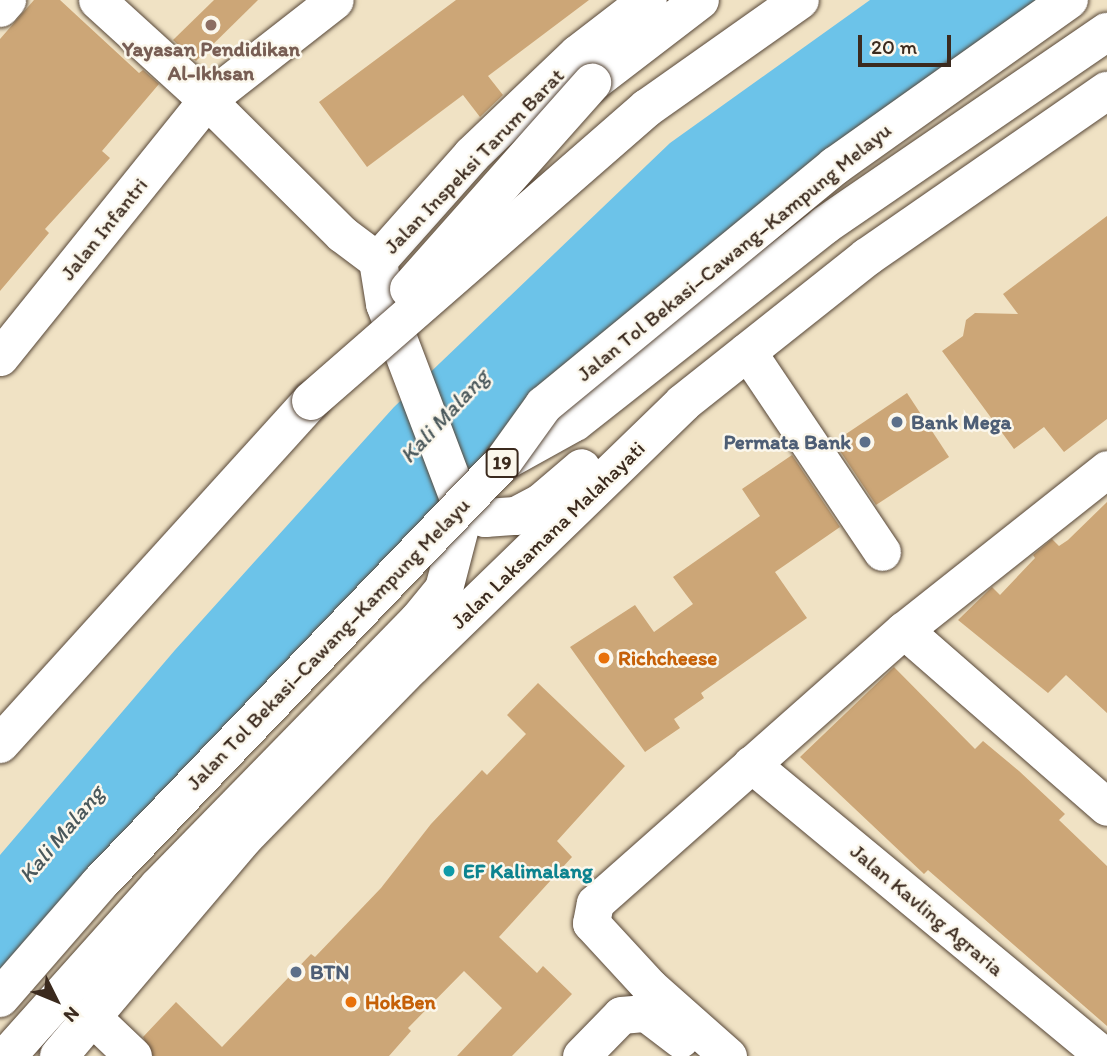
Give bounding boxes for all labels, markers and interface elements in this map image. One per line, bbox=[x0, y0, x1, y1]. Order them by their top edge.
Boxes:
marker: Yayasan Pendidikan Al-Ikhsan bbox=[203, 17, 219, 33]
scale bar bbox=[862, 21, 955, 65]
text: 20 m bbox=[871, 34, 917, 59]
place label: Yayasan Pendidikan Al-Ikhsan bbox=[122, 36, 300, 86]
street label: Jalan Inspeksi Tarum Barat bbox=[379, 64, 569, 258]
street label: Jalan Tol Bekasi–Cawang–Kampung Melayu bbox=[573, 118, 895, 386]
street label: Jalan Infantri bbox=[55, 173, 153, 285]
water label: Kali Malang bbox=[394, 364, 494, 468]
place label: Bank Mega bbox=[911, 409, 1010, 435]
marker: Bank Mega bbox=[889, 414, 905, 430]
place label: Permata Bank bbox=[723, 429, 851, 455]
marker: Permata Bank bbox=[857, 434, 873, 450]
street label: Jalan Laksamana Malahayati bbox=[446, 435, 650, 635]
road number: 19 bbox=[484, 447, 520, 478]
street label: Jalan Tol Bekasi–Cawang–Kampung Melayu bbox=[182, 493, 474, 795]
place label: Richcheese bbox=[618, 645, 717, 671]
marker: Richcheese bbox=[596, 650, 612, 666]
water label: Kali Malang bbox=[13, 781, 109, 887]
street label: Jalan Kavling Agraria bbox=[845, 838, 1009, 982]
place label: EF Kalimalang bbox=[463, 858, 593, 884]
marker: EF Kalimalang bbox=[441, 863, 457, 879]
place label: BTN bbox=[310, 959, 350, 985]
marker: BTN bbox=[288, 964, 304, 980]
north arrow bbox=[21, 965, 91, 1035]
place label: HokBen bbox=[365, 989, 436, 1015]
marker: HokBen bbox=[343, 994, 359, 1010]
text: N bbox=[59, 1002, 85, 1027]

